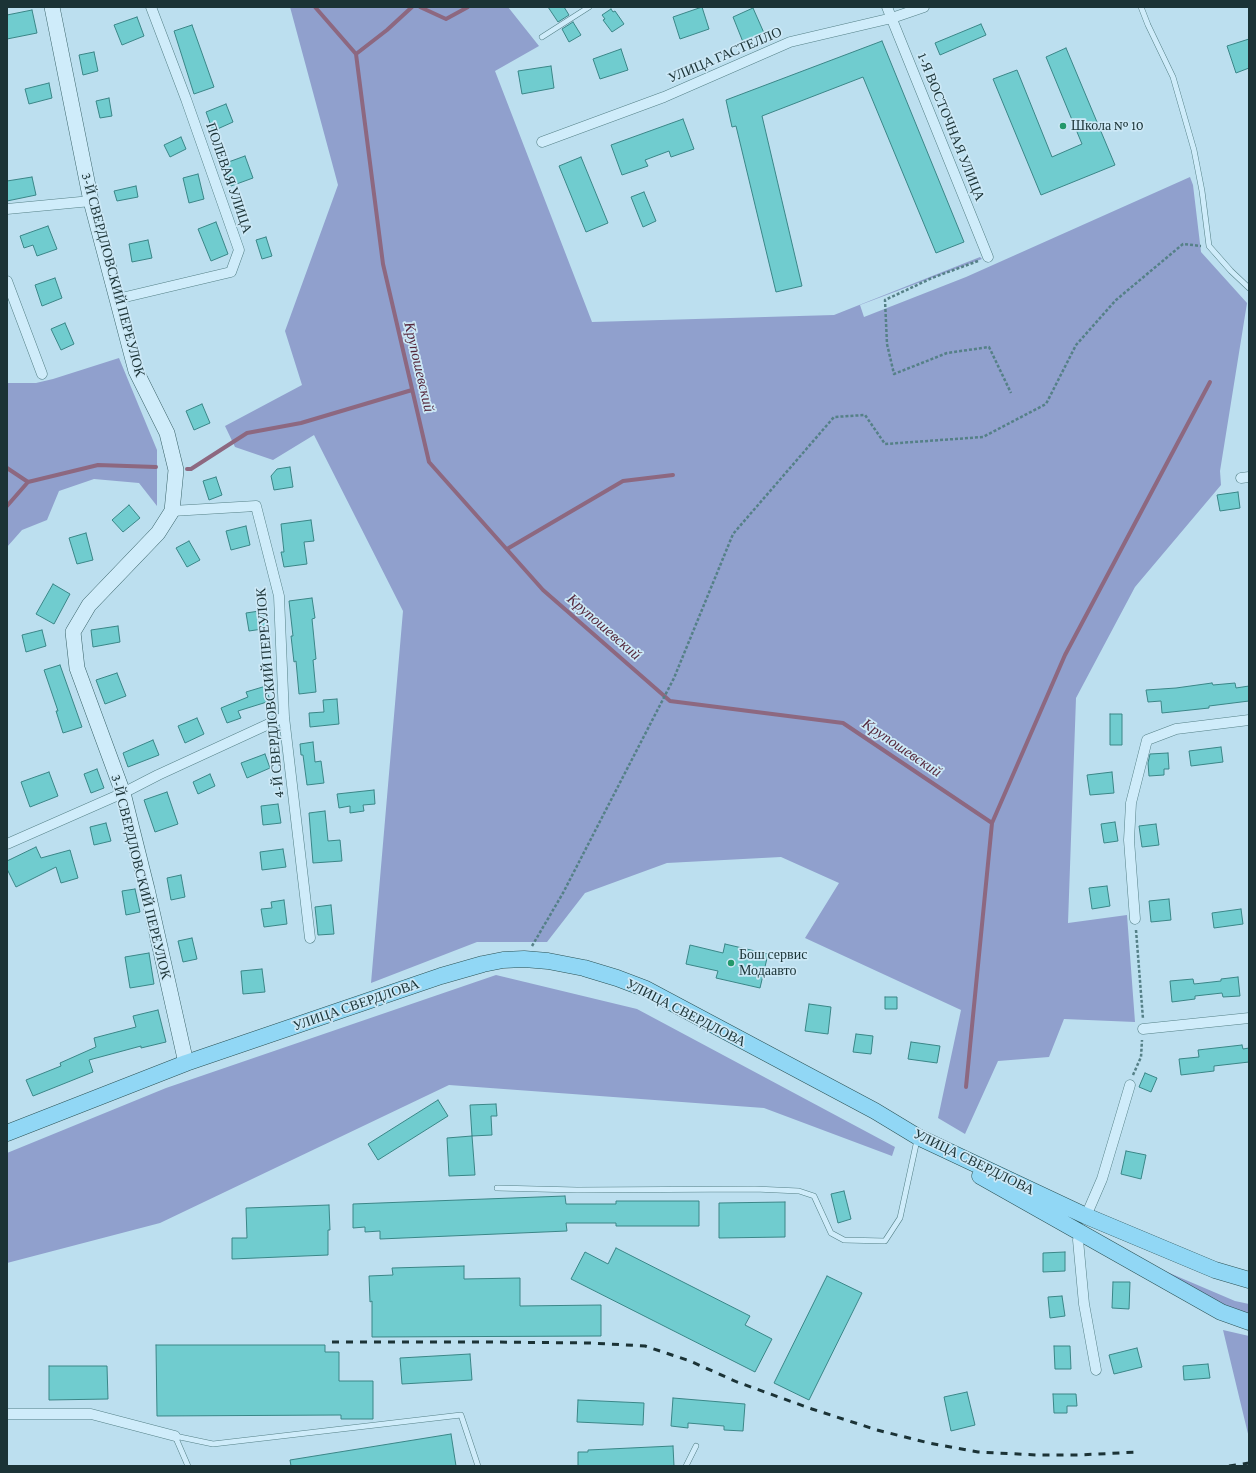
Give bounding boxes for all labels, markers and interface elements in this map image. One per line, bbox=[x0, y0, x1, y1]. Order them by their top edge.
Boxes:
street label: УЛИЦА ГАСТЕЛЛО bbox=[666, 23, 784, 87]
street label: 1-Я ВОСТОЧНАЯ УЛИЦА bbox=[914, 50, 988, 204]
place label: Школа № 10 bbox=[1071, 118, 1144, 134]
street label: ПОЛЕВАЯ УЛИЦА bbox=[202, 120, 256, 236]
marker: Школа № 10 bbox=[1058, 121, 1068, 131]
street label: 3-Й СВЕРДЛОВСКИЙ ПЕРЕУЛОК bbox=[78, 171, 148, 379]
water label: Крупошевский bbox=[400, 320, 438, 414]
street label: 4-Й СВЕРДЛОВСКИЙ ПЕРЕУЛОК bbox=[252, 587, 288, 799]
water label: Крупошевский bbox=[563, 590, 645, 664]
water label: Крупошевский bbox=[859, 715, 945, 781]
street label: 3-Й СВЕРДЛОВСКИЙ ПЕРЕУЛОК bbox=[107, 773, 175, 981]
place label: Бош сервис Модаавто bbox=[739, 947, 807, 980]
marker: Бош сервис Модаавто bbox=[726, 958, 736, 968]
street label: УЛИЦА СВЕРДЛОВА bbox=[291, 975, 421, 1035]
street label: УЛИЦА СВЕРДЛОВА bbox=[623, 975, 749, 1051]
street label: УЛИЦА СВЕРДЛОВА bbox=[911, 1125, 1037, 1199]

